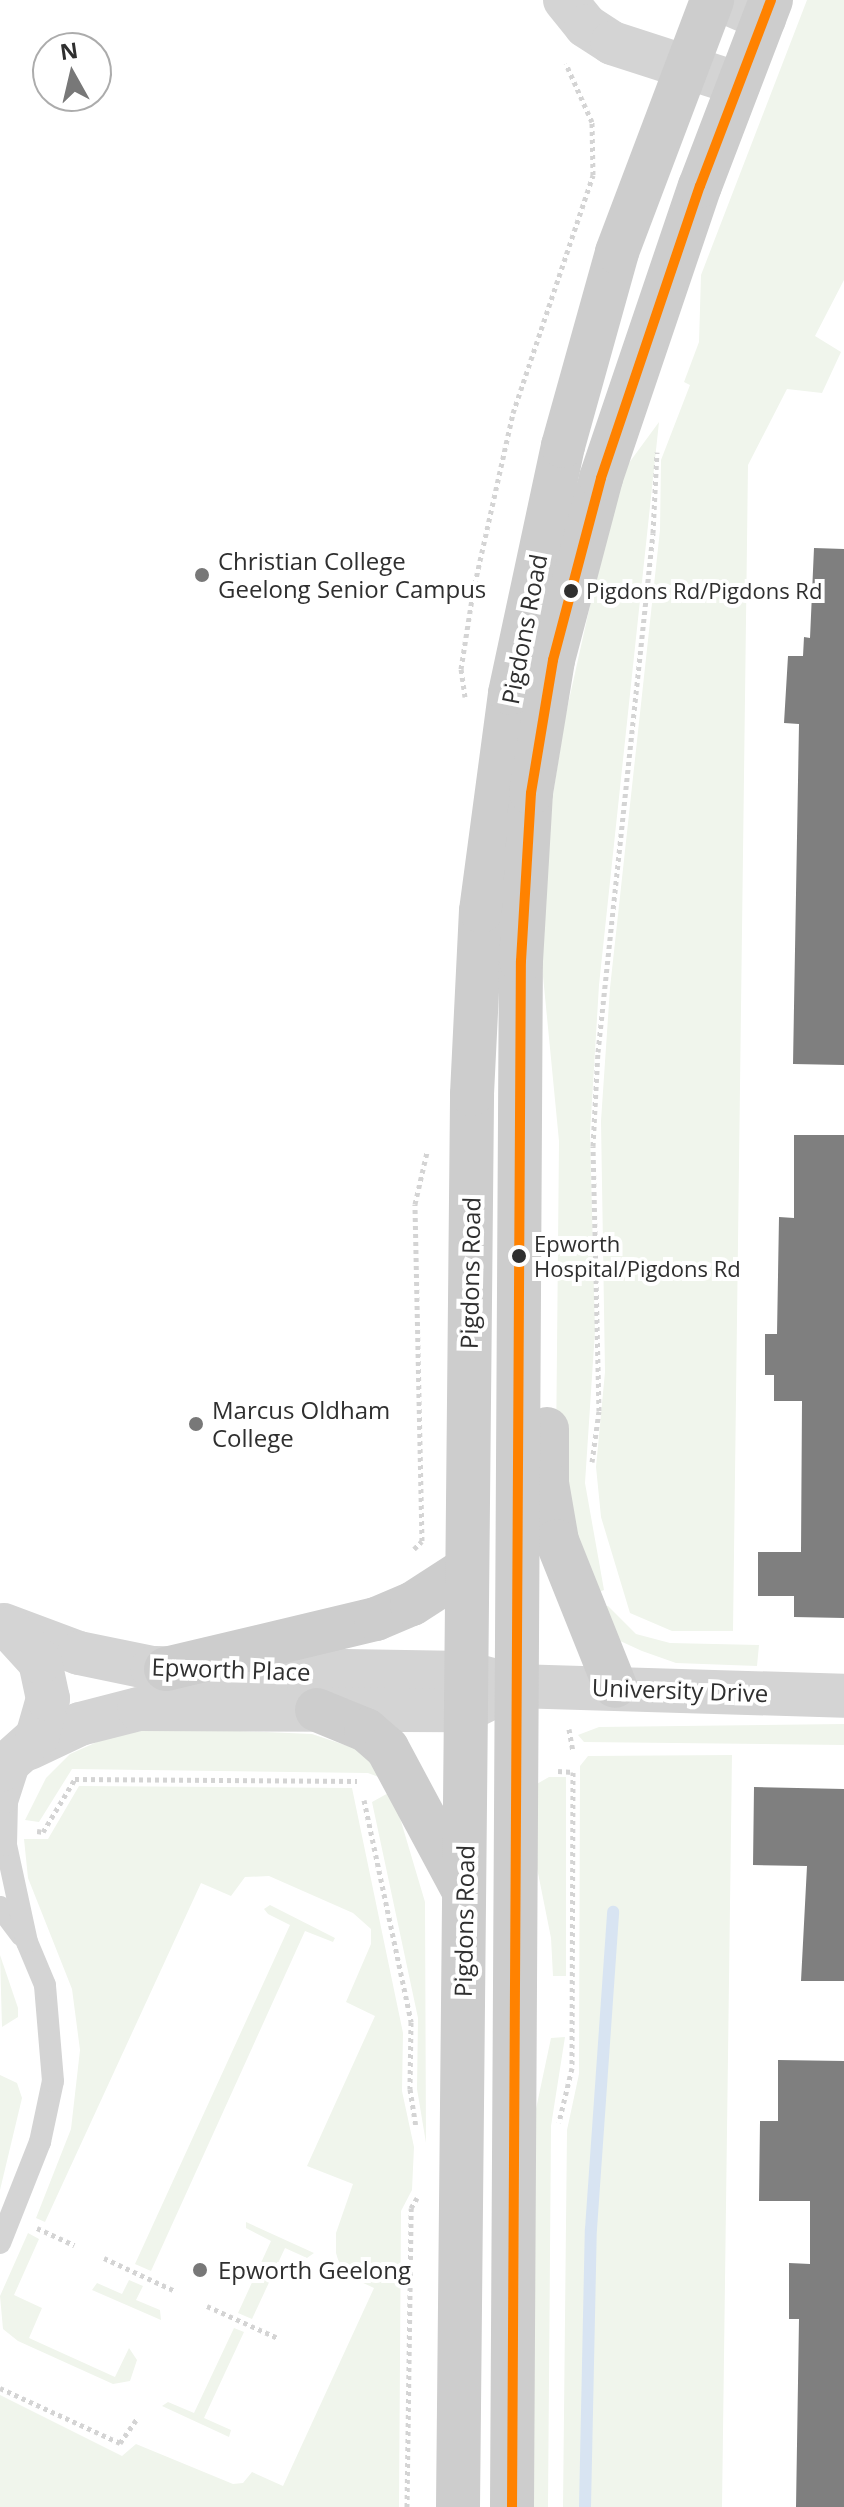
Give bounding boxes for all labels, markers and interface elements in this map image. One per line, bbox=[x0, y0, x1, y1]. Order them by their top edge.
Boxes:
north arrow bbox=[32, 32, 112, 112]
text: N bbox=[58, 34, 80, 66]
place label: Christian College Geelong Senior Campus bbox=[218, 547, 486, 603]
street label: Pigdons Road bbox=[495, 551, 553, 707]
marker: Christian College Geelong Senior Campus bbox=[193, 566, 211, 584]
place label: Pigdons Rd/Pigdons Rd bbox=[586, 578, 822, 604]
marker: Pigdons Rd/Pigdons Rd bbox=[563, 583, 579, 599]
street label: Pigdons Road bbox=[454, 1197, 486, 1349]
place label: Epworth Hospital/Pigdons Rd bbox=[534, 1230, 741, 1282]
marker: Epworth Hospital/Pigdons Rd bbox=[511, 1248, 527, 1264]
place label: Marcus Oldham College bbox=[212, 1396, 390, 1452]
marker: Marcus Oldham College bbox=[187, 1415, 205, 1433]
street label: Epworth Place bbox=[151, 1652, 311, 1686]
street label: University Drive bbox=[591, 1673, 769, 1707]
street label: Pigdons Road bbox=[448, 1845, 480, 1997]
place label: Epworth Geelong bbox=[218, 2256, 411, 2284]
marker: Epworth Geelong bbox=[189, 2259, 211, 2281]

